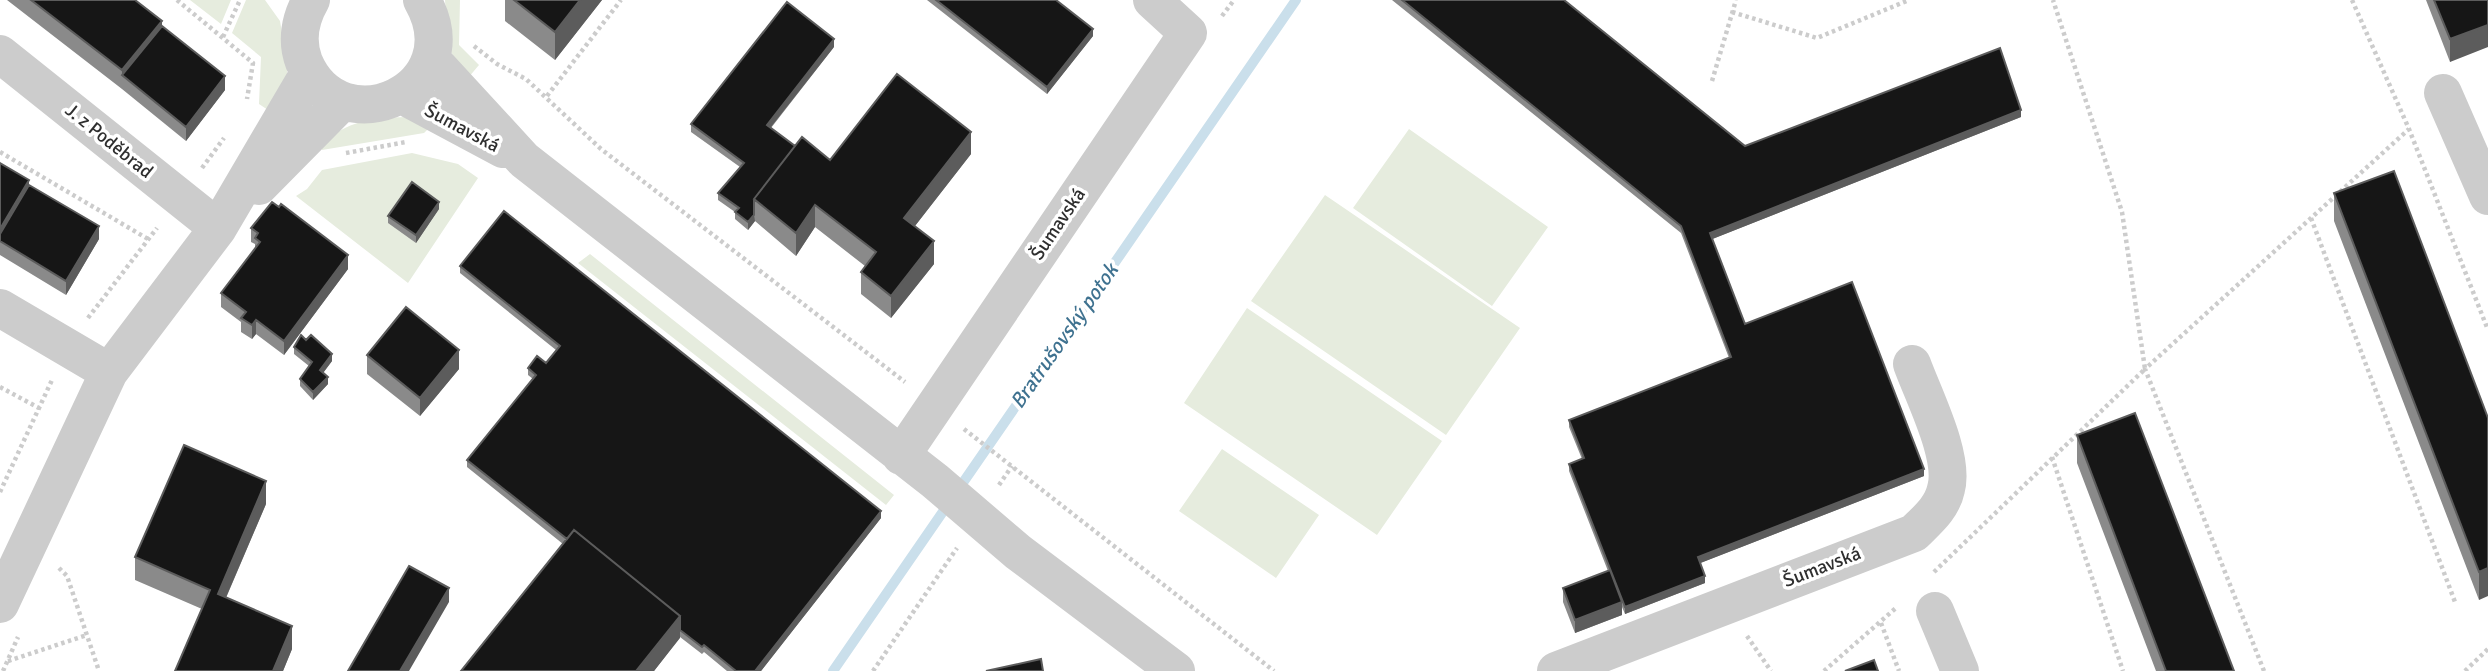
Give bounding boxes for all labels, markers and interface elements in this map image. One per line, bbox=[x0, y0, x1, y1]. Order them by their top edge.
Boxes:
street label: Šumavská bbox=[420, 97, 504, 158]
street label: J. z Poděbrad bbox=[60, 98, 158, 184]
street label: Šumavská bbox=[1024, 183, 1091, 265]
water label: Bratrušovský potok bbox=[1004, 256, 1125, 414]
street label: Šumavská bbox=[1779, 540, 1864, 593]

